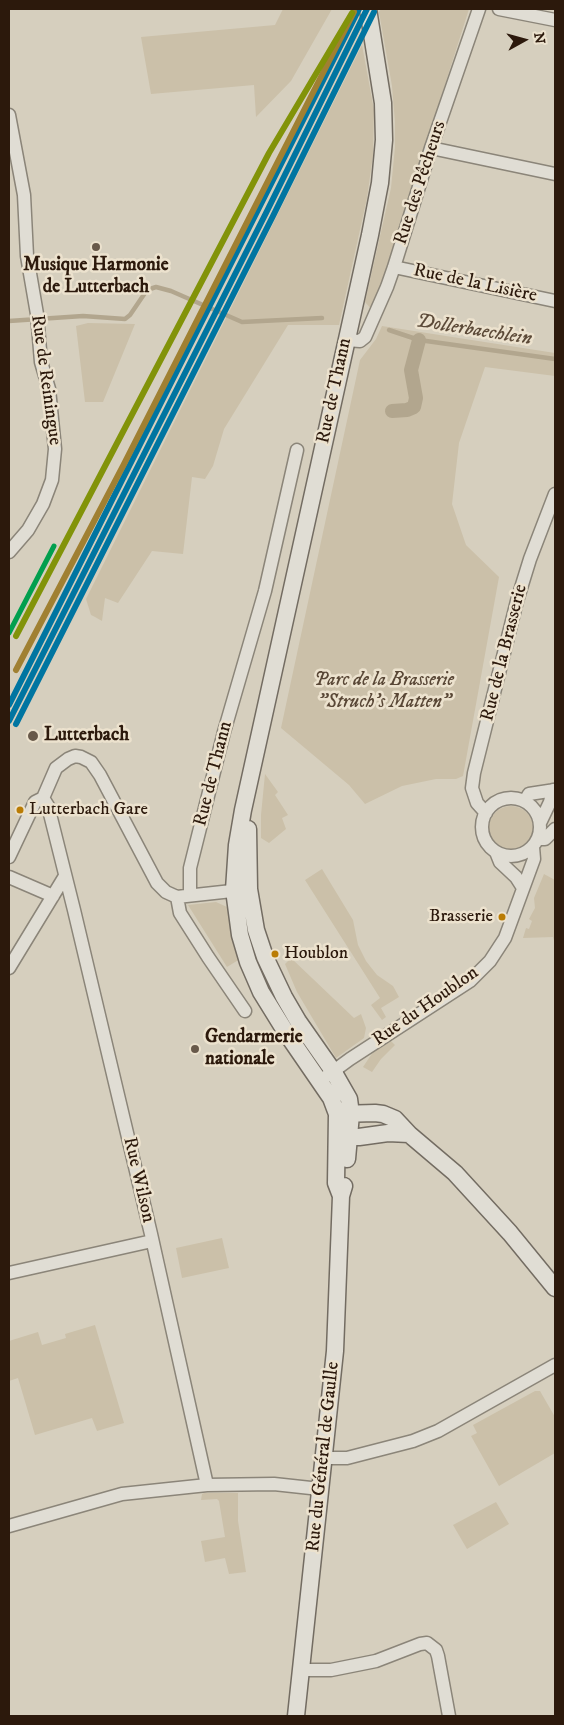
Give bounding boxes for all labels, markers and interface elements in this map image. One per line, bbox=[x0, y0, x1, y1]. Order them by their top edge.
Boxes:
north arrow bbox=[499, 15, 549, 65]
text: N bbox=[529, 31, 549, 45]
street label: Rue des Pêcheurs bbox=[390, 118, 452, 248]
marker: Musique Harmonie de Lutterbach bbox=[90, 241, 102, 253]
place label: Musique Harmonie de Lutterbach bbox=[23, 255, 169, 299]
street label: Rue de la Lisière bbox=[411, 260, 539, 308]
water label: Dollerbaechlein bbox=[415, 310, 533, 352]
street label: Rue de Reiningue bbox=[25, 313, 65, 447]
street label: Rue de Thann bbox=[313, 336, 357, 446]
street label: Rue de la Brasserie bbox=[477, 582, 533, 724]
park label: Parc de la Brasserie "Struch's Matten" bbox=[314, 670, 454, 714]
street label: Rue de Thann bbox=[190, 719, 238, 829]
place label: Lutterbach bbox=[44, 725, 129, 747]
marker: Lutterbach bbox=[26, 729, 40, 743]
place label: Lutterbach Gare bbox=[29, 799, 148, 821]
marker: Lutterbach Gare bbox=[15, 805, 25, 815]
place label: Brasserie bbox=[429, 906, 493, 928]
marker: Brasserie bbox=[497, 912, 507, 922]
place label: Houblon bbox=[284, 943, 348, 965]
marker: Houblon bbox=[270, 949, 280, 959]
street label: Rue du Houblon bbox=[369, 962, 483, 1052]
place label: Gendarmerie nationale bbox=[205, 1027, 303, 1071]
marker: Gendarmerie nationale bbox=[189, 1043, 201, 1055]
street label: Rue Wilson bbox=[117, 1135, 159, 1225]
street label: Rue du Général de Gaulle bbox=[303, 1361, 345, 1553]

